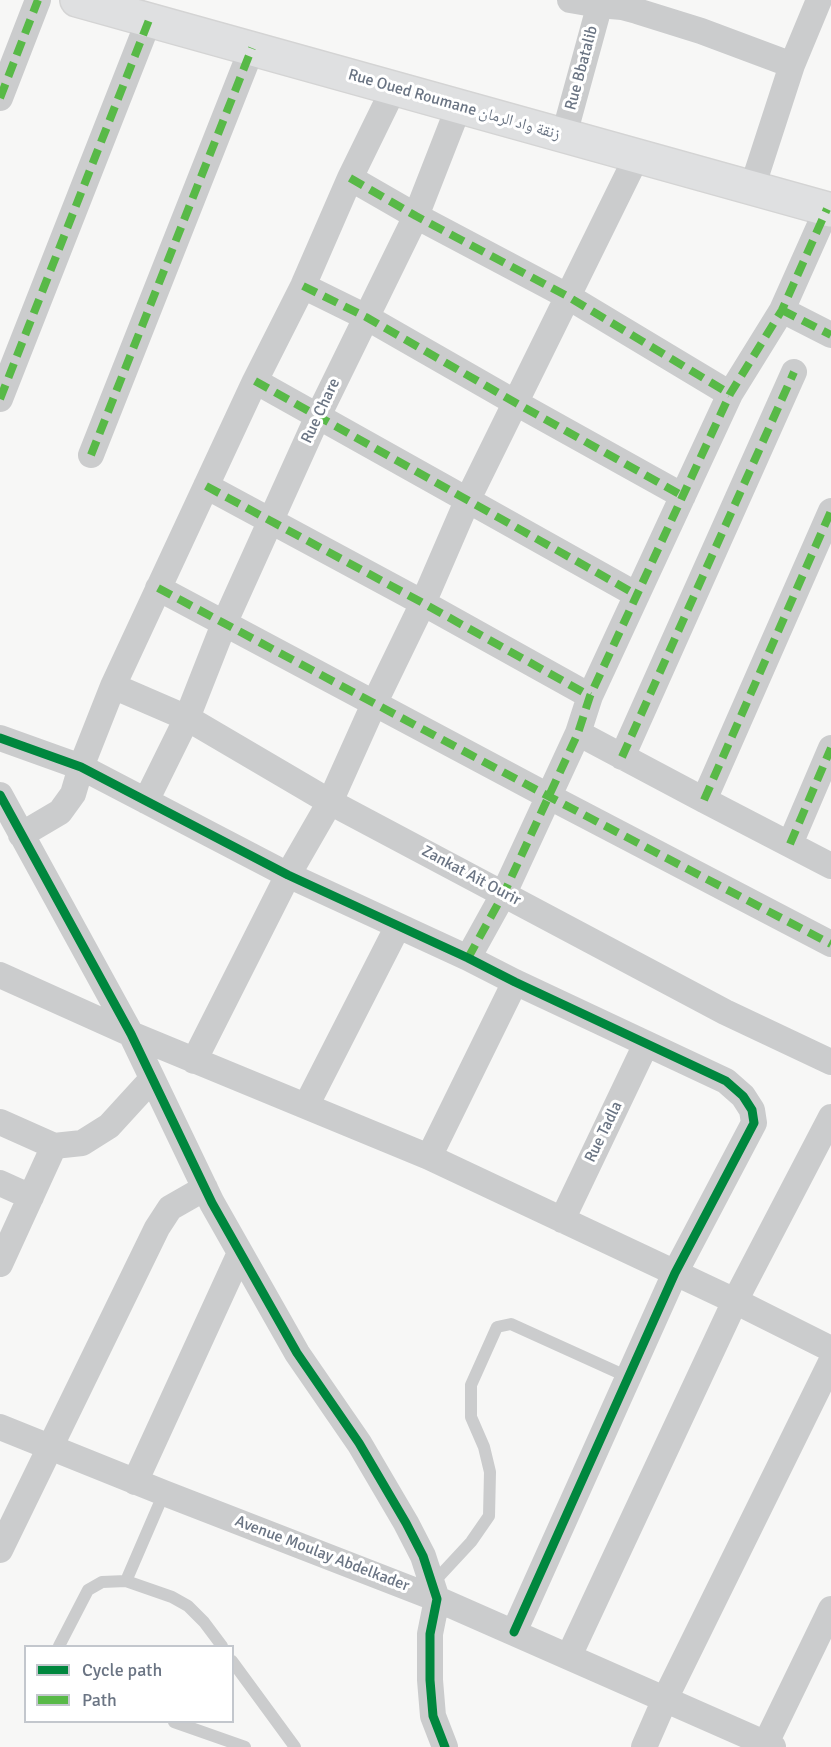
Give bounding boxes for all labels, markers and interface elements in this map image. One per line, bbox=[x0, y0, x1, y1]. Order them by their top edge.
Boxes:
street label: Rue Bbatalib bbox=[562, 24, 602, 112]
street label: Rue Oued Roumane زنقة واد الرمان bbox=[346, 65, 562, 145]
street label: Rue Chare bbox=[298, 375, 344, 447]
street label: Zankat Ait Ourir bbox=[418, 842, 524, 910]
street label: Rue Tadla bbox=[581, 1098, 627, 1166]
street label: Avenue Moulay Abdelkader bbox=[232, 1512, 412, 1596]
legend bbox=[24, 1645, 234, 1723]
text: Cycle path bbox=[82, 1659, 162, 1681]
text: Path bbox=[82, 1689, 117, 1711]

